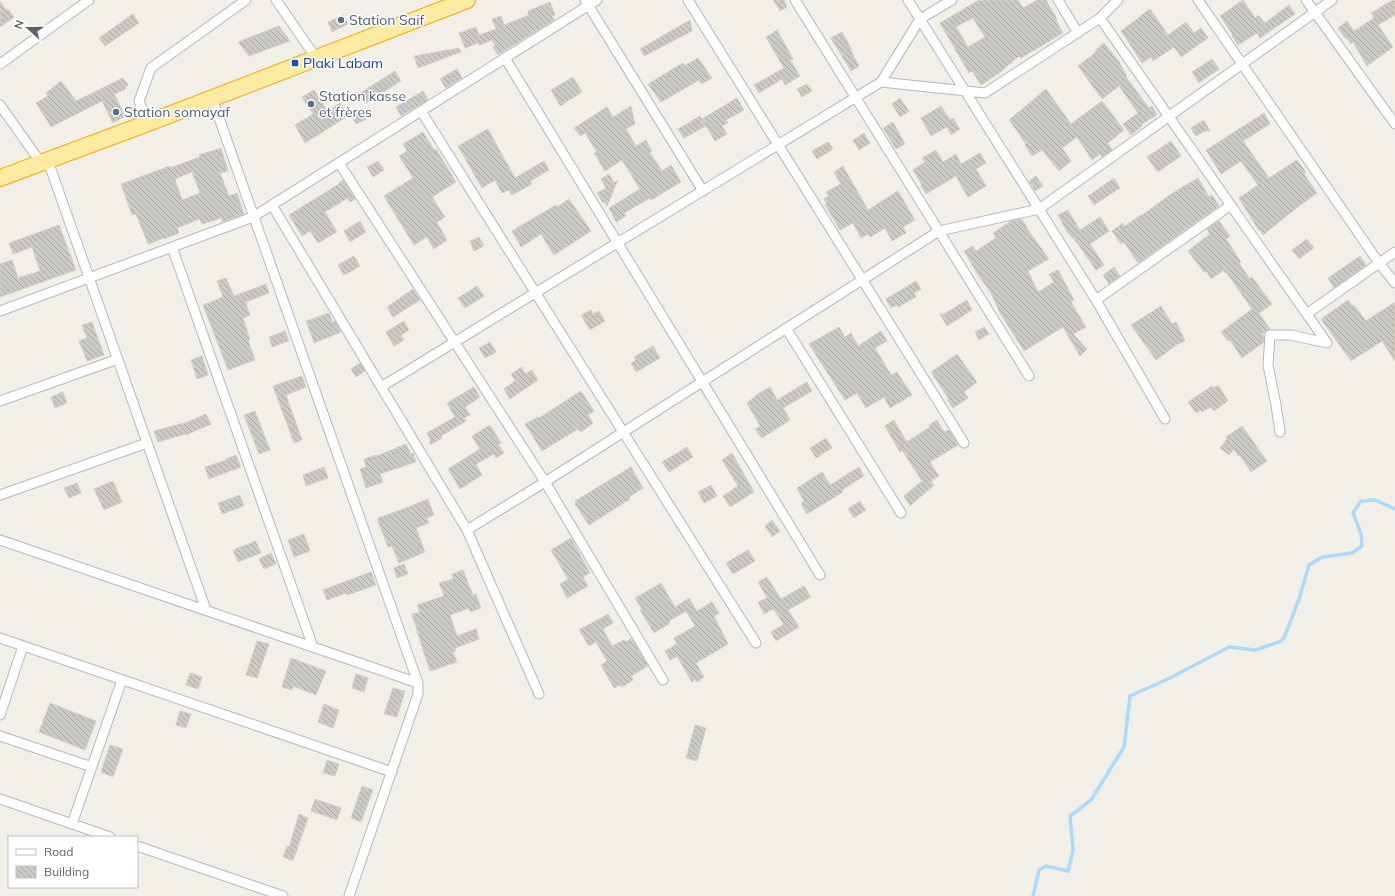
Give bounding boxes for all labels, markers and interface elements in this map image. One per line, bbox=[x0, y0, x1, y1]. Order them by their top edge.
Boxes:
north arrow bbox=[8, 8, 48, 48]
place label: Station Saif bbox=[349, 11, 425, 29]
marker: Station Saif bbox=[336, 15, 346, 25]
text: N bbox=[11, 18, 27, 31]
place label: Plaki Labam bbox=[303, 54, 383, 72]
marker: Plaki Labam bbox=[290, 58, 300, 68]
place label: Station kasse et frères bbox=[319, 87, 406, 121]
marker: Station kasse et frères bbox=[306, 99, 316, 109]
place label: Station somayaf bbox=[124, 103, 230, 121]
marker: Station somayaf bbox=[111, 107, 121, 117]
legend bbox=[8, 836, 138, 888]
text: Road bbox=[44, 844, 73, 859]
text: Building bbox=[44, 864, 89, 879]

